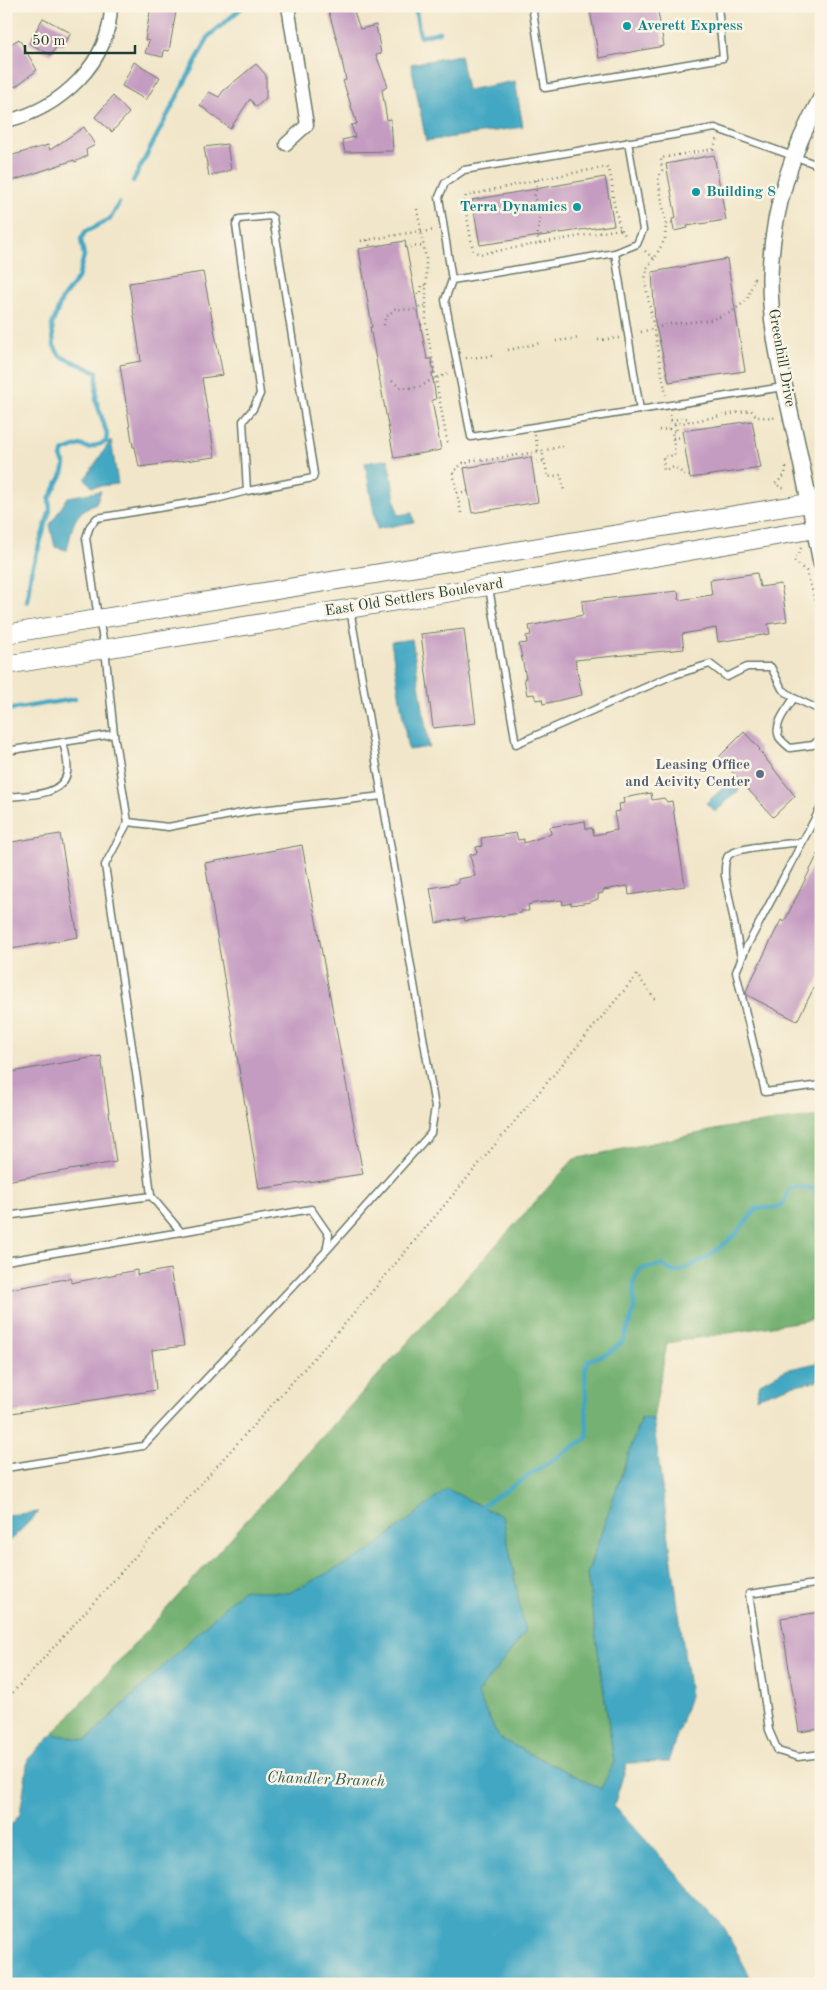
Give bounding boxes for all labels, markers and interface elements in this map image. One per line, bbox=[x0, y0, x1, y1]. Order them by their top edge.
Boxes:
place label: Averett Express bbox=[637, 19, 743, 34]
marker: Averett Express bbox=[621, 20, 633, 32]
scale bar bbox=[25, 22, 135, 54]
text: 50 m bbox=[32, 34, 66, 49]
place label: Building 8 bbox=[706, 185, 776, 200]
marker: Building 8 bbox=[690, 186, 702, 198]
place label: Terra Dynamics bbox=[460, 200, 567, 215]
marker: Terra Dynamics bbox=[571, 201, 583, 213]
street label: Greenhill Drive bbox=[765, 308, 797, 408]
street label: East Old Settlers Boulevard bbox=[324, 576, 504, 620]
place label: Leasing Office and Acivity Center bbox=[625, 758, 750, 790]
marker: Leasing Office and Acivity Center bbox=[754, 768, 766, 780]
water label: Chandler Branch bbox=[267, 1770, 385, 1790]

